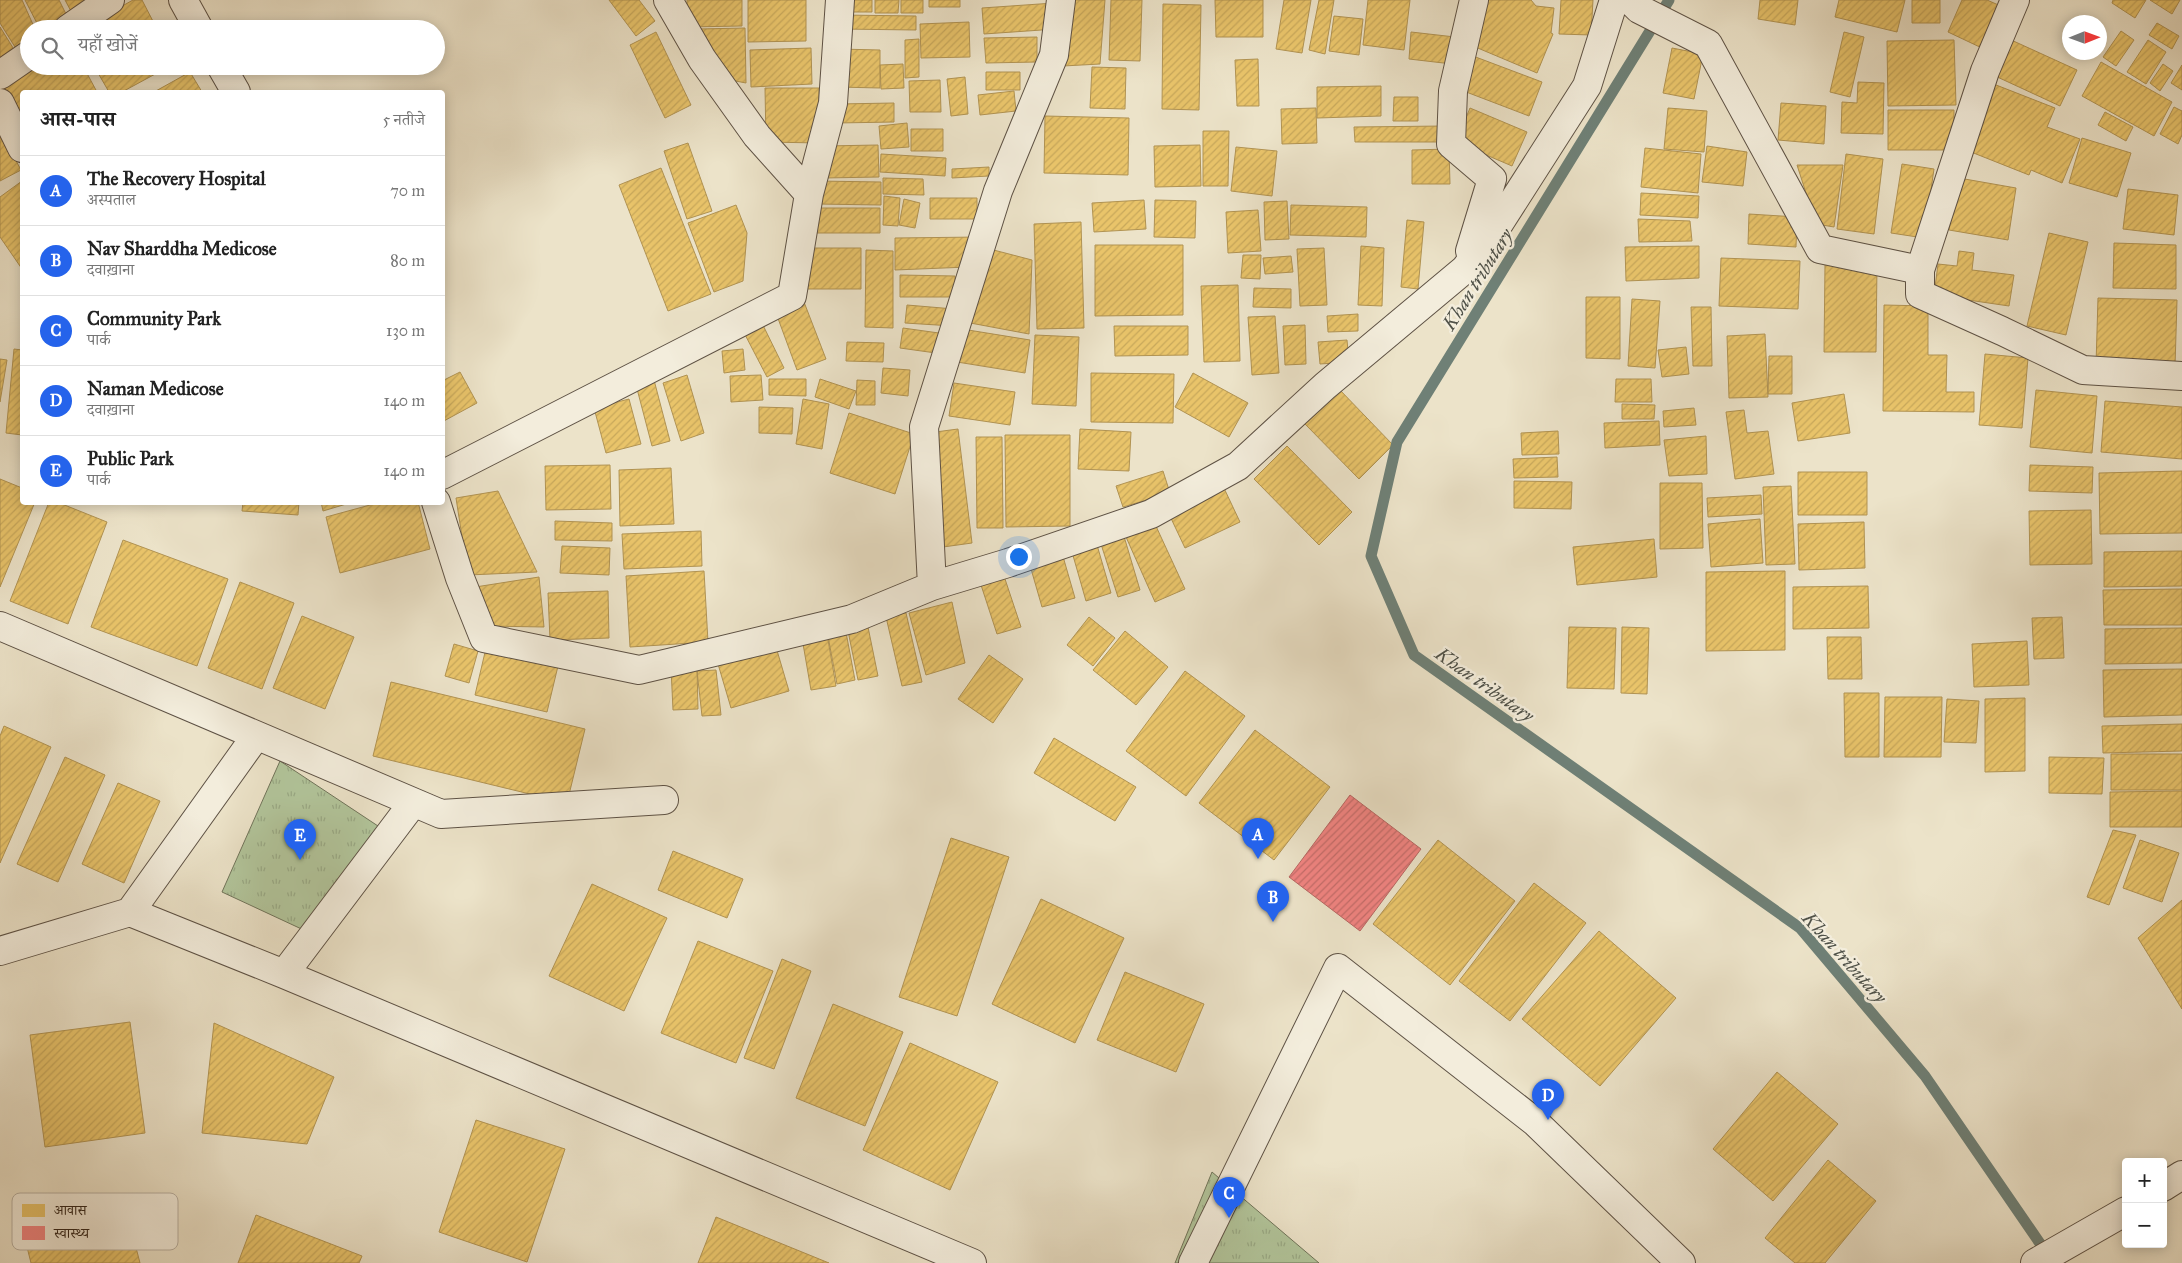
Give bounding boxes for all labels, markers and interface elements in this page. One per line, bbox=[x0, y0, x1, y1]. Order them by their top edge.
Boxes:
north arrow bbox=[2062, 15, 2107, 60]
search box bbox=[20, 20, 445, 75]
text: यहाँ खोजें bbox=[78, 33, 138, 56]
icon: search bbox=[38, 34, 66, 62]
text: आस-पास bbox=[40, 106, 115, 132]
text: 5 नतीजे bbox=[383, 110, 425, 129]
text: The Recovery Hospital bbox=[87, 167, 266, 190]
text: A bbox=[51, 181, 61, 200]
text: 70 m bbox=[390, 181, 425, 200]
text: अस्पताल bbox=[87, 190, 136, 209]
water label: Khan tributary bbox=[1437, 224, 1518, 335]
text: Nav Sharddha Medicose bbox=[87, 237, 277, 260]
text: B bbox=[51, 251, 61, 270]
text: 80 m bbox=[390, 251, 425, 270]
text: दवाख़ाना bbox=[87, 260, 134, 279]
text: Community Park bbox=[87, 307, 221, 330]
text: C bbox=[51, 321, 61, 340]
text: 130 m bbox=[386, 321, 425, 340]
text: पार्क bbox=[87, 330, 111, 349]
text: Naman Medicose bbox=[87, 377, 224, 400]
text: D bbox=[50, 391, 62, 410]
text: 140 m bbox=[384, 391, 425, 410]
text: दवाख़ाना bbox=[87, 400, 134, 419]
text: Public Park bbox=[87, 447, 174, 470]
text: E bbox=[50, 461, 62, 480]
text: 140 m bbox=[384, 461, 425, 480]
text: पार्क bbox=[87, 470, 111, 489]
your location bbox=[1006, 544, 1032, 570]
water label: Khan tributary bbox=[1430, 641, 1539, 727]
pin: A bbox=[1242, 818, 1274, 859]
pin: E bbox=[284, 819, 316, 860]
pin: B bbox=[1257, 881, 1289, 922]
water label: Khan tributary bbox=[1797, 906, 1892, 1008]
pin: D bbox=[1532, 1079, 1564, 1120]
map controls bbox=[2122, 1158, 2167, 1248]
button: + bbox=[2122, 1158, 2167, 1203]
pin: C bbox=[1213, 1177, 1245, 1218]
legend bbox=[12, 1193, 178, 1250]
text: आवास bbox=[54, 1202, 88, 1219]
button: − bbox=[2122, 1203, 2167, 1248]
text: स्वास्थ्य bbox=[53, 1225, 90, 1242]

